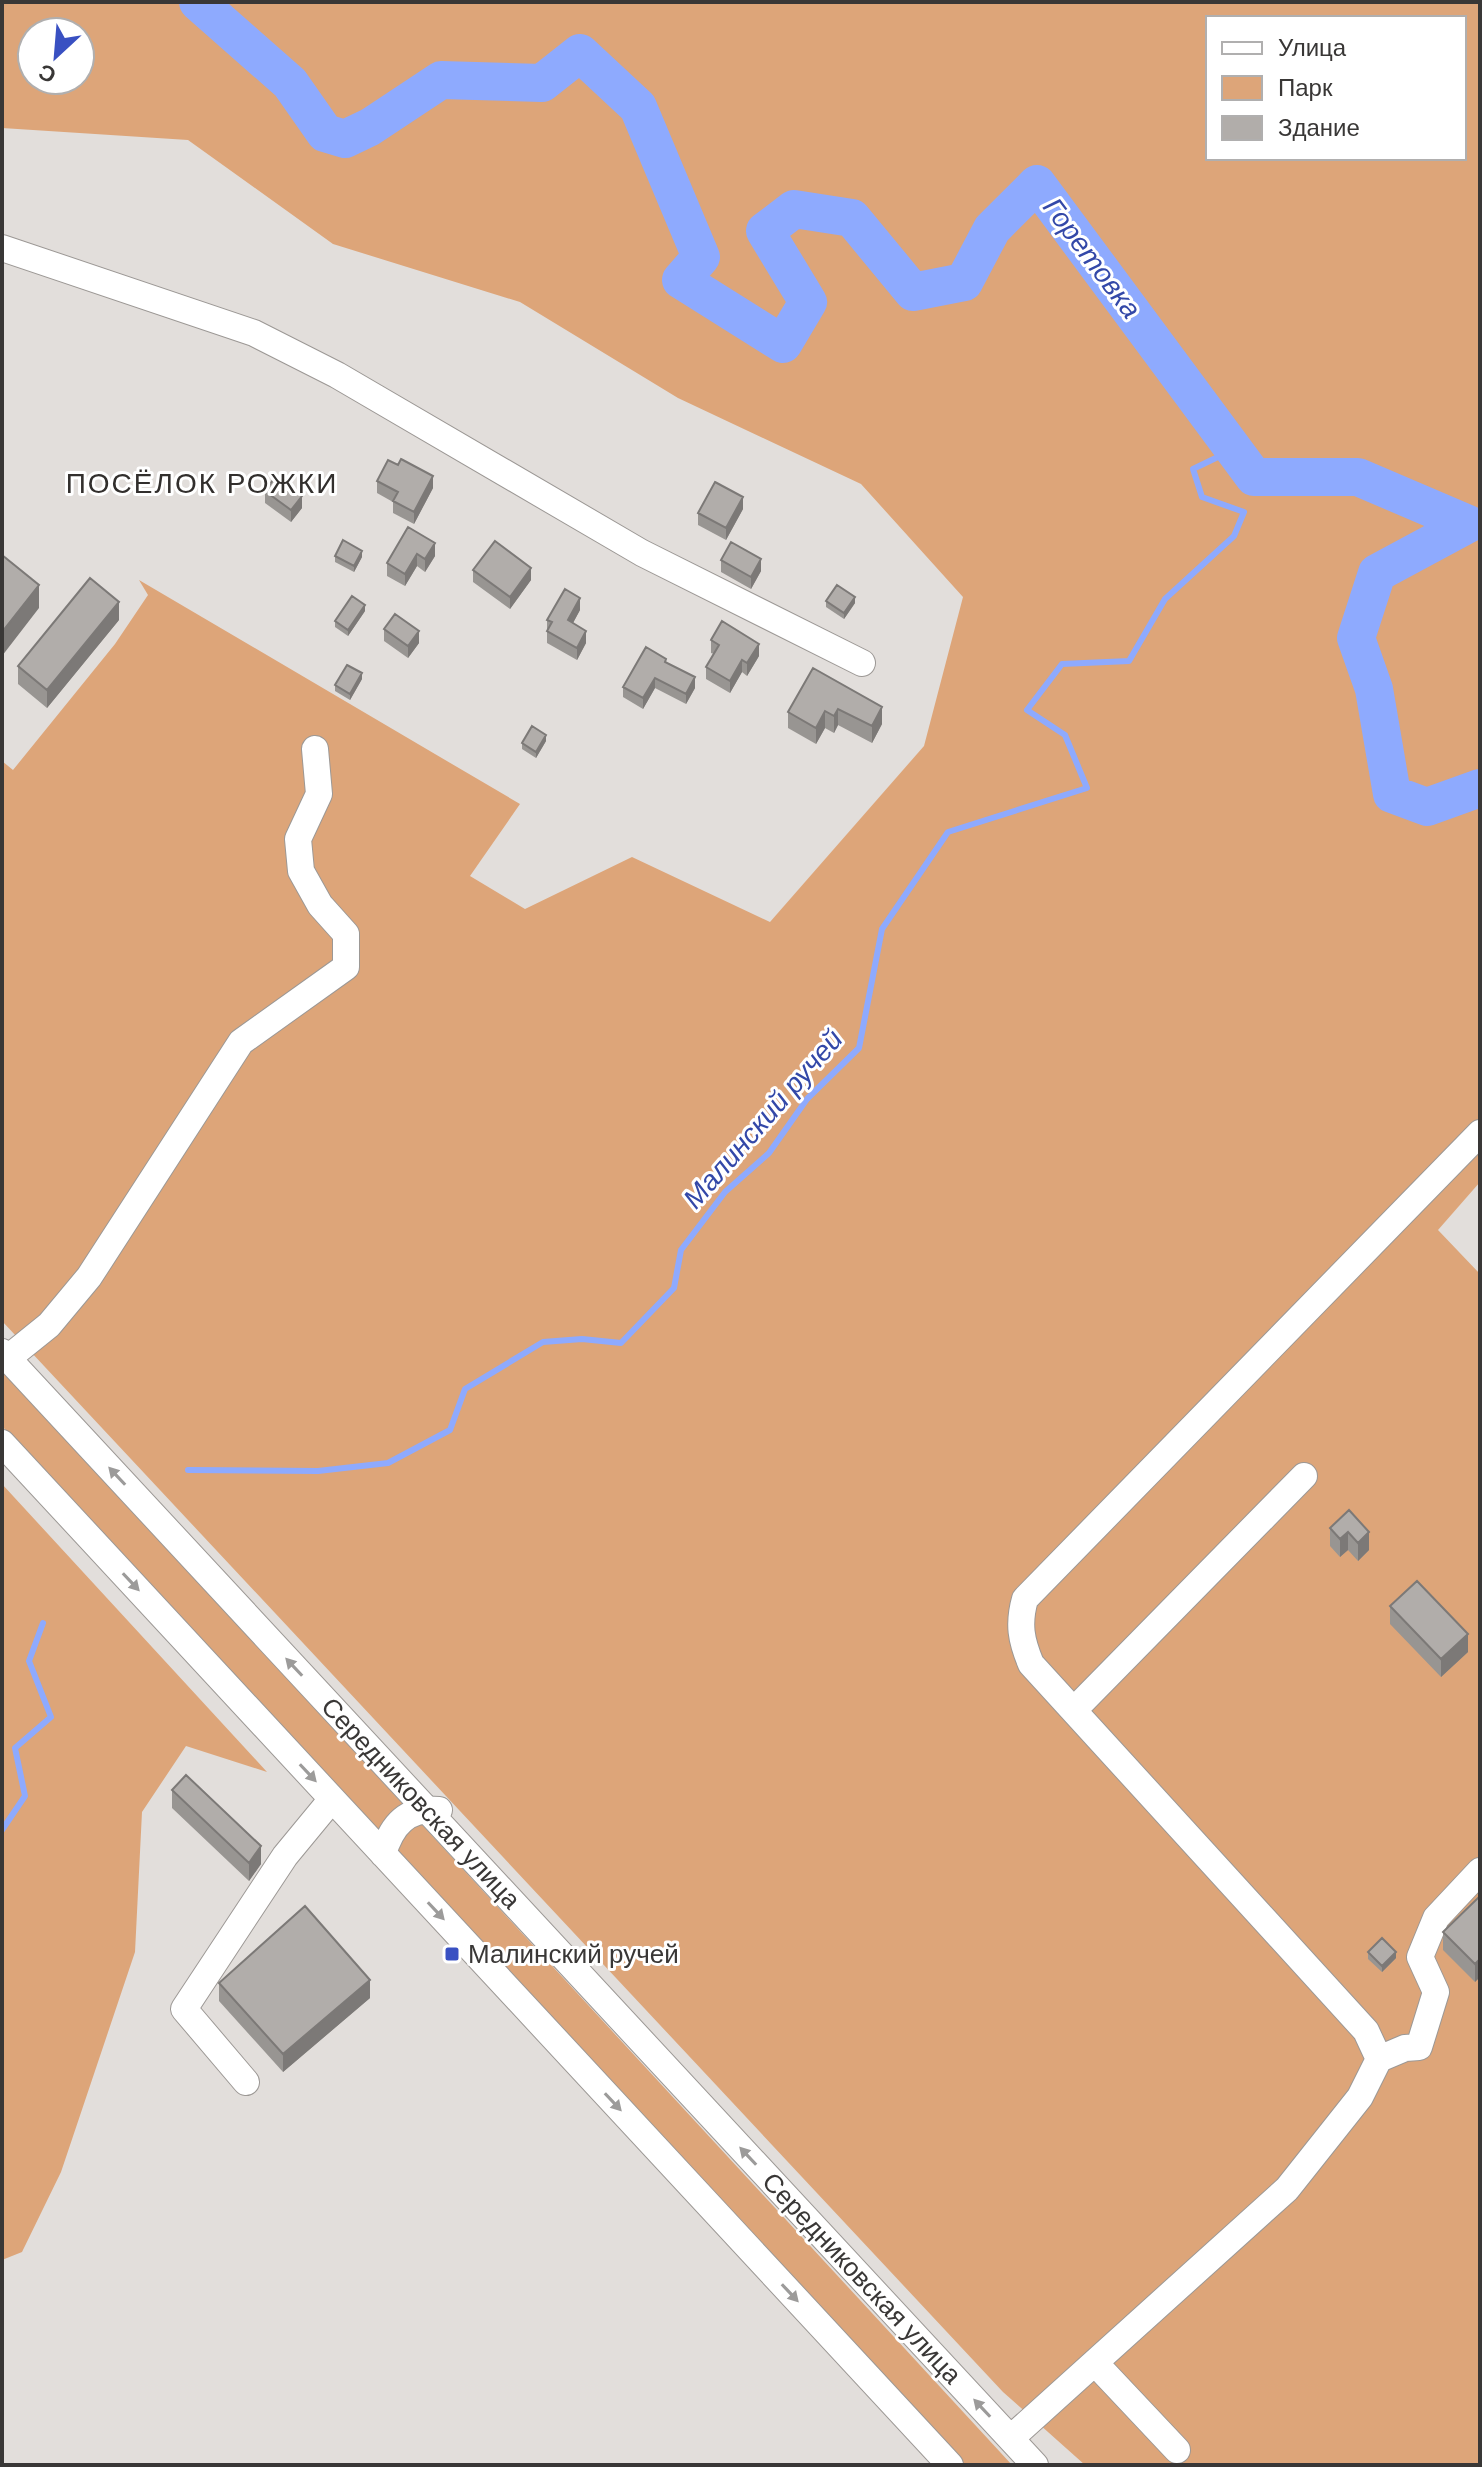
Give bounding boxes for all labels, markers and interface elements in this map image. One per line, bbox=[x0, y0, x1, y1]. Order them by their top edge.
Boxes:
north arrow bbox=[16, 16, 96, 96]
legend bbox=[1206, 16, 1466, 160]
text: Улица bbox=[1278, 34, 1347, 61]
text: С bbox=[35, 59, 60, 88]
text: Парк bbox=[1278, 74, 1333, 101]
text: Здание bbox=[1278, 114, 1360, 141]
water label: Горетовка bbox=[1037, 192, 1147, 324]
district label: ПОСЁЛОК РОЖКИ bbox=[66, 468, 338, 499]
water label: Малинский ручей bbox=[677, 1023, 849, 1214]
one-way arrow bbox=[109, 1467, 127, 1486]
one-way arrow bbox=[122, 1573, 140, 1592]
one-way arrow bbox=[285, 1657, 303, 1676]
street label: Середниковская улица bbox=[315, 1691, 527, 1915]
one-way arrow bbox=[298, 1763, 316, 1782]
one-way arrow bbox=[427, 1902, 445, 1921]
place label: Малинский ручей bbox=[468, 1939, 679, 1969]
marker: Малинский ручей bbox=[443, 1945, 461, 1963]
one-way arrow bbox=[604, 2092, 622, 2111]
one-way arrow bbox=[740, 2146, 758, 2165]
street label: Середниковская улица bbox=[756, 2166, 968, 2390]
one-way arrow bbox=[781, 2283, 799, 2302]
one-way arrow bbox=[974, 2399, 992, 2418]

